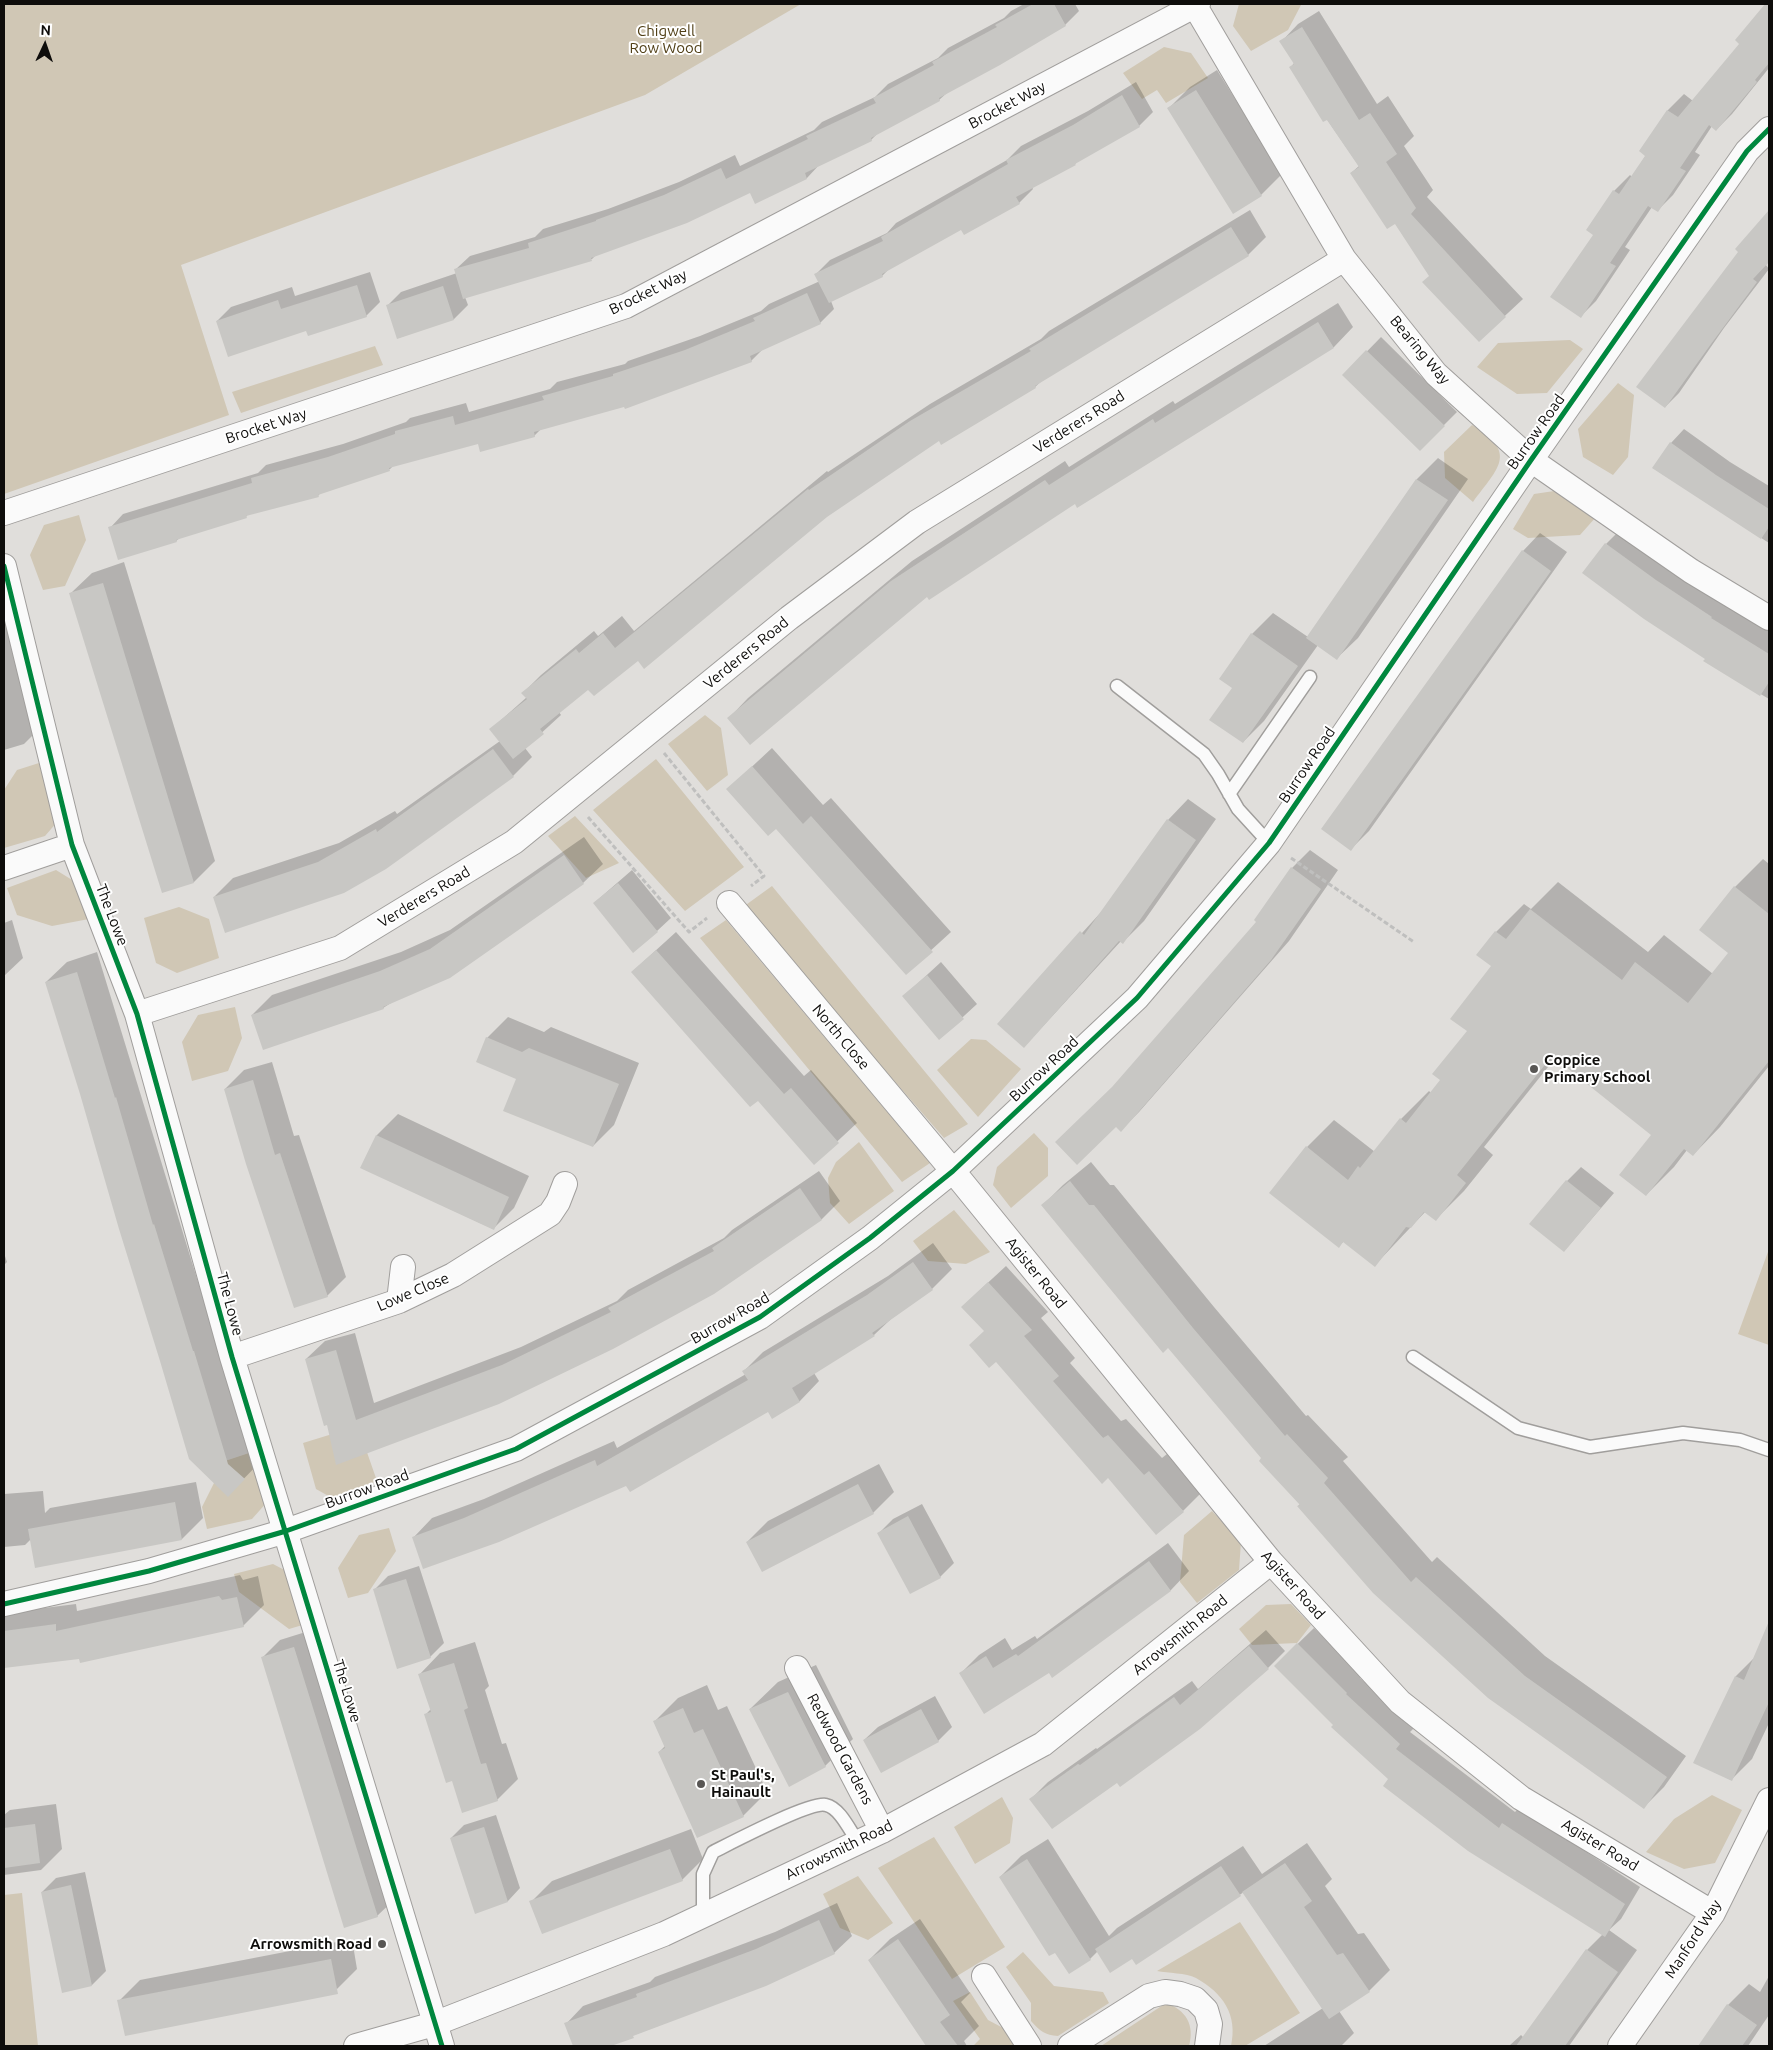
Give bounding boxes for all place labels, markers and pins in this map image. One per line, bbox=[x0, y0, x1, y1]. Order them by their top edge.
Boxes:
place label: Coppice Primary School bbox=[1544, 1051, 1650, 1086]
marker: Coppice Primary School bbox=[1528, 1063, 1540, 1075]
place label: St Paul's, Hainault bbox=[711, 1766, 775, 1801]
marker: St Paul's, Hainault bbox=[695, 1778, 707, 1790]
place label: Arrowsmith Road bbox=[250, 1935, 372, 1953]
marker: Arrowsmith Road bbox=[376, 1938, 388, 1950]

